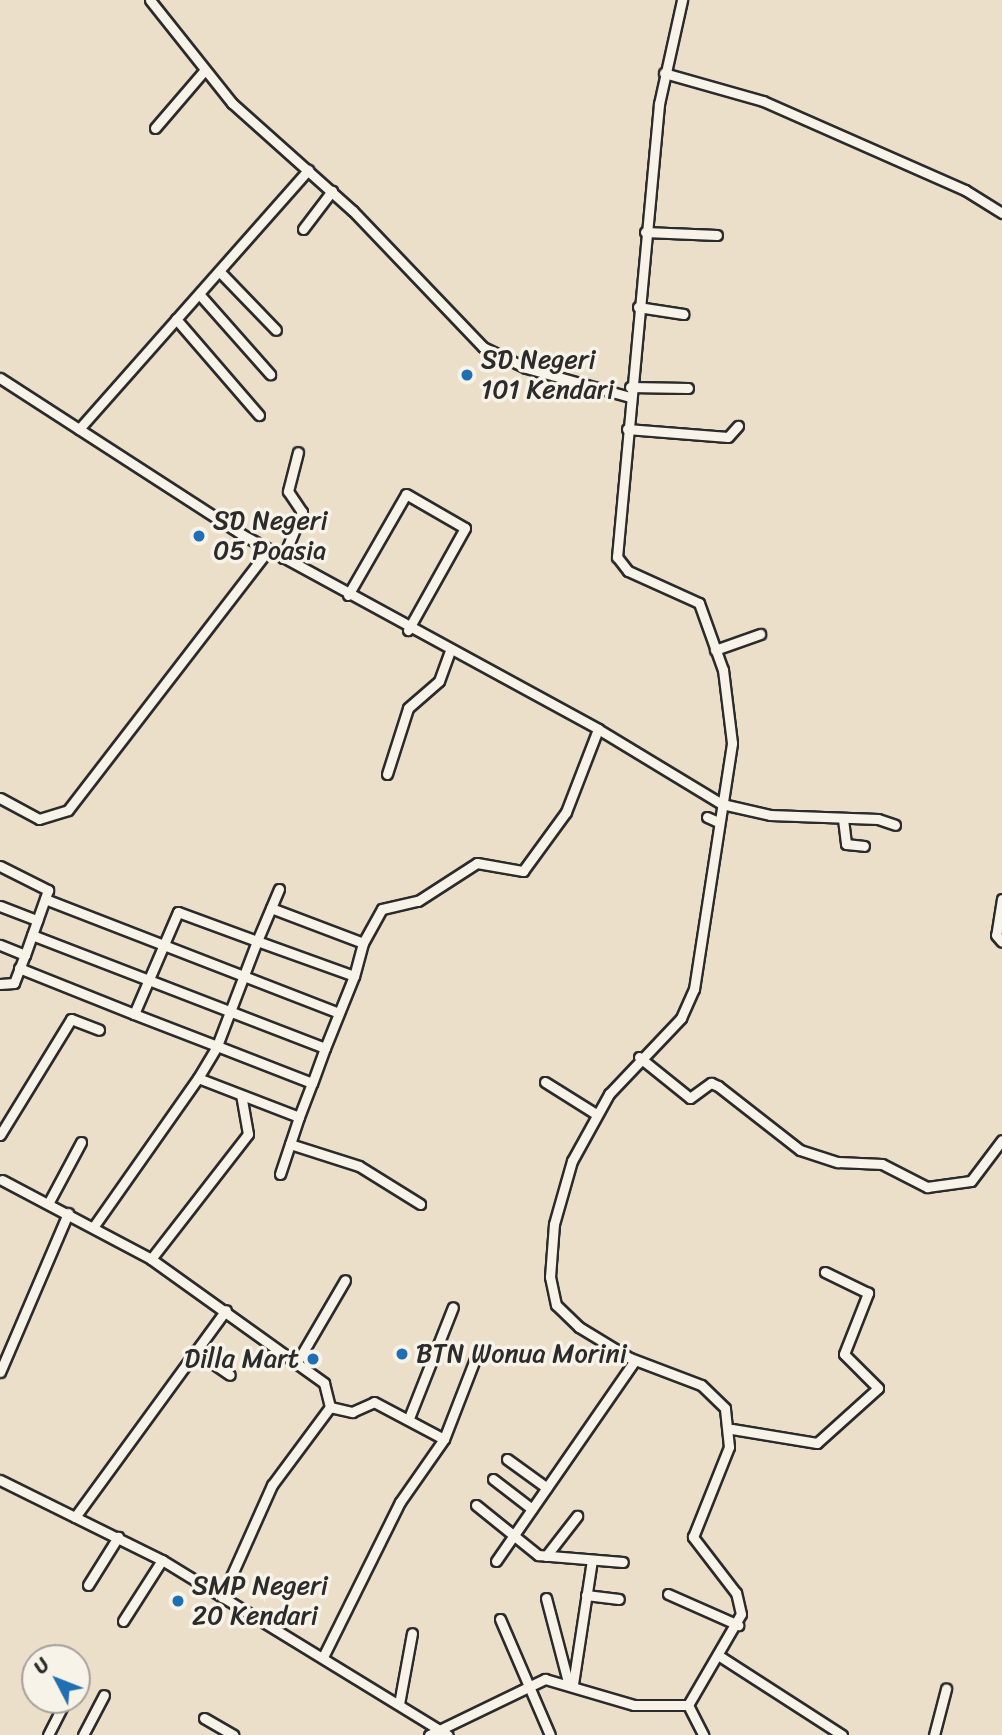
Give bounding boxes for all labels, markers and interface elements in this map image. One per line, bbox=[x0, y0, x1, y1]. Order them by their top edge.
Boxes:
place label: SD Negeri 101 Kendari bbox=[481, 344, 614, 406]
marker: SD Negeri 101 Kendari bbox=[459, 367, 475, 383]
place label: SD Negeri 05 Poasia bbox=[213, 505, 327, 566]
marker: SD Negeri 05 Poasia bbox=[191, 528, 207, 544]
place label: BTN Wonua Morini bbox=[416, 1338, 626, 1370]
place label: Dilla Mart bbox=[185, 1343, 299, 1375]
marker: BTN Wonua Morini bbox=[394, 1346, 410, 1362]
marker: Dilla Mart bbox=[305, 1351, 321, 1367]
place label: SMP Negeri 20 Kendari bbox=[192, 1570, 328, 1632]
marker: SMP Negeri 20 Kendari bbox=[170, 1593, 186, 1609]
north arrow bbox=[21, 1644, 91, 1714]
text: U bbox=[25, 1650, 58, 1682]

